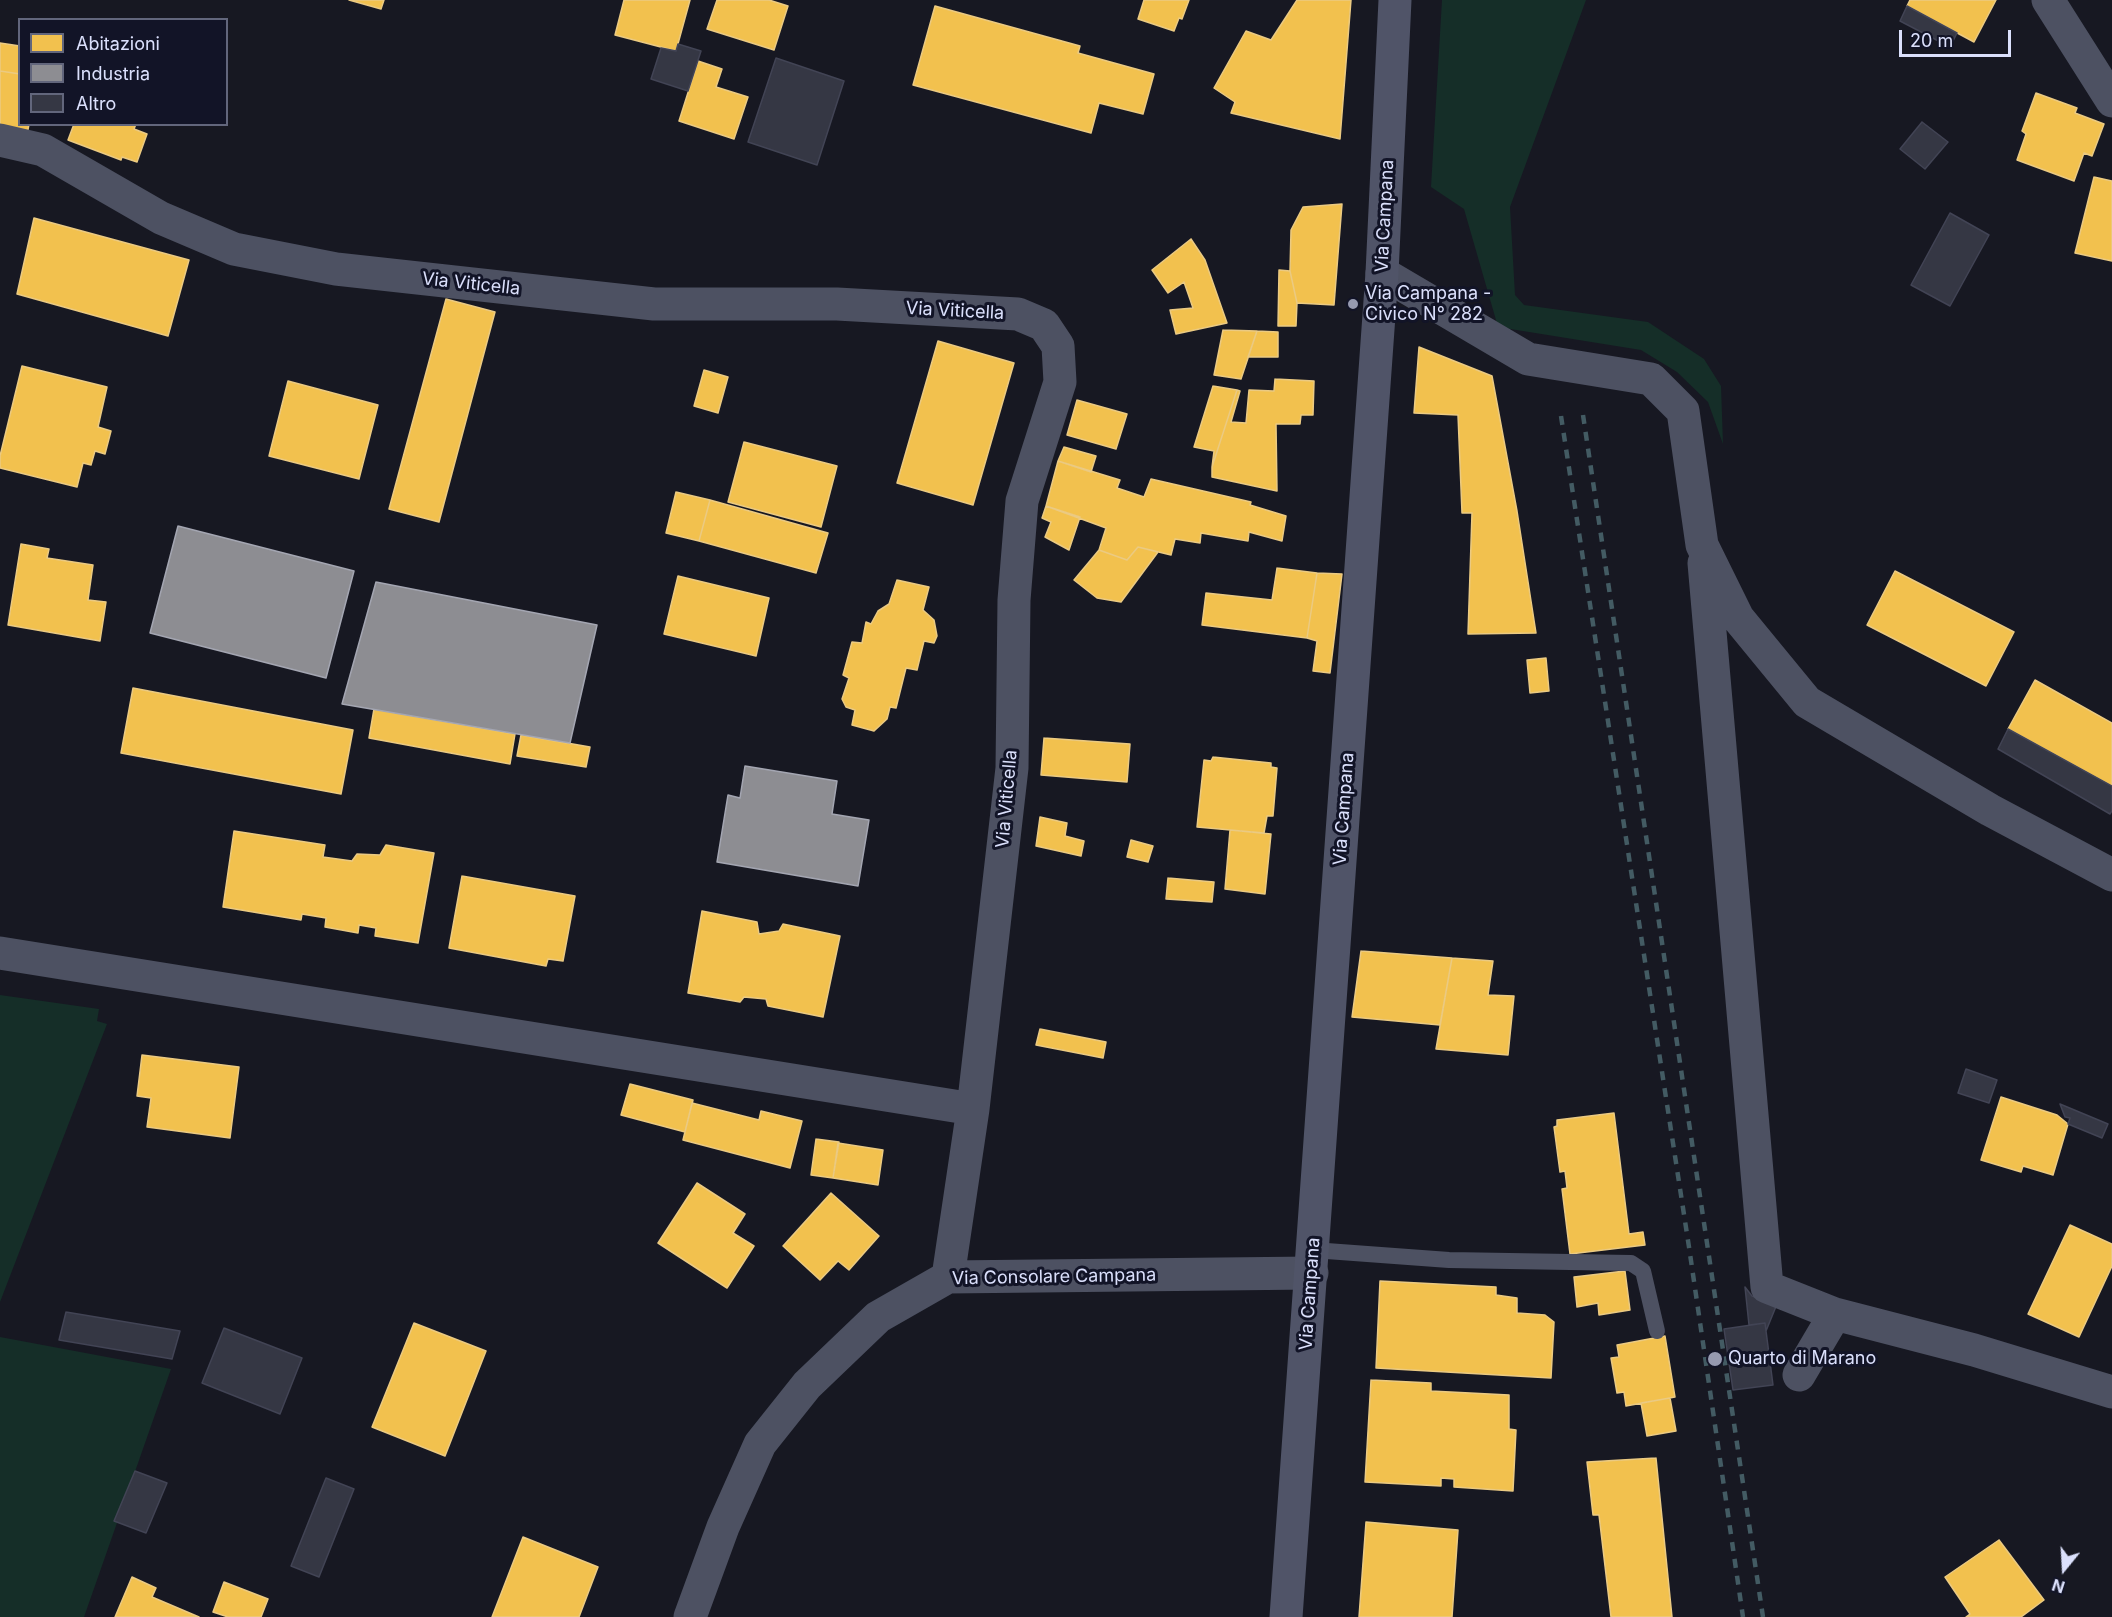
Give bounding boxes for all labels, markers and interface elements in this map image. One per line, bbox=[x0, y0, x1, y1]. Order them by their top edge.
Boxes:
legend bbox=[18, 18, 228, 126]
scale bar bbox=[1902, 18, 2014, 56]
text: 20 m bbox=[1910, 30, 1953, 51]
text: Abitazioni bbox=[76, 33, 160, 54]
text: Industria bbox=[76, 63, 150, 84]
text: Altro bbox=[76, 93, 116, 114]
street label: Via Campana bbox=[1371, 159, 1399, 273]
street label: Via Viticella bbox=[421, 268, 521, 300]
place label: Via Campana - Civico N° 282 bbox=[1365, 283, 1491, 326]
marker: Via Campana - Civico N° 282 bbox=[1346, 297, 1360, 311]
street label: Via Viticella bbox=[905, 298, 1005, 324]
street label: Via Viticella bbox=[992, 749, 1022, 849]
street label: Via Campana bbox=[1329, 752, 1359, 866]
street label: Via Campana bbox=[1295, 1237, 1325, 1351]
street label: Via Consolare Campana bbox=[952, 1264, 1156, 1290]
place label: Quarto di Marano bbox=[1728, 1348, 1876, 1370]
marker: Quarto di Marano bbox=[1706, 1350, 1724, 1368]
north arrow bbox=[2034, 1539, 2094, 1599]
text: N bbox=[2050, 1575, 2067, 1598]

